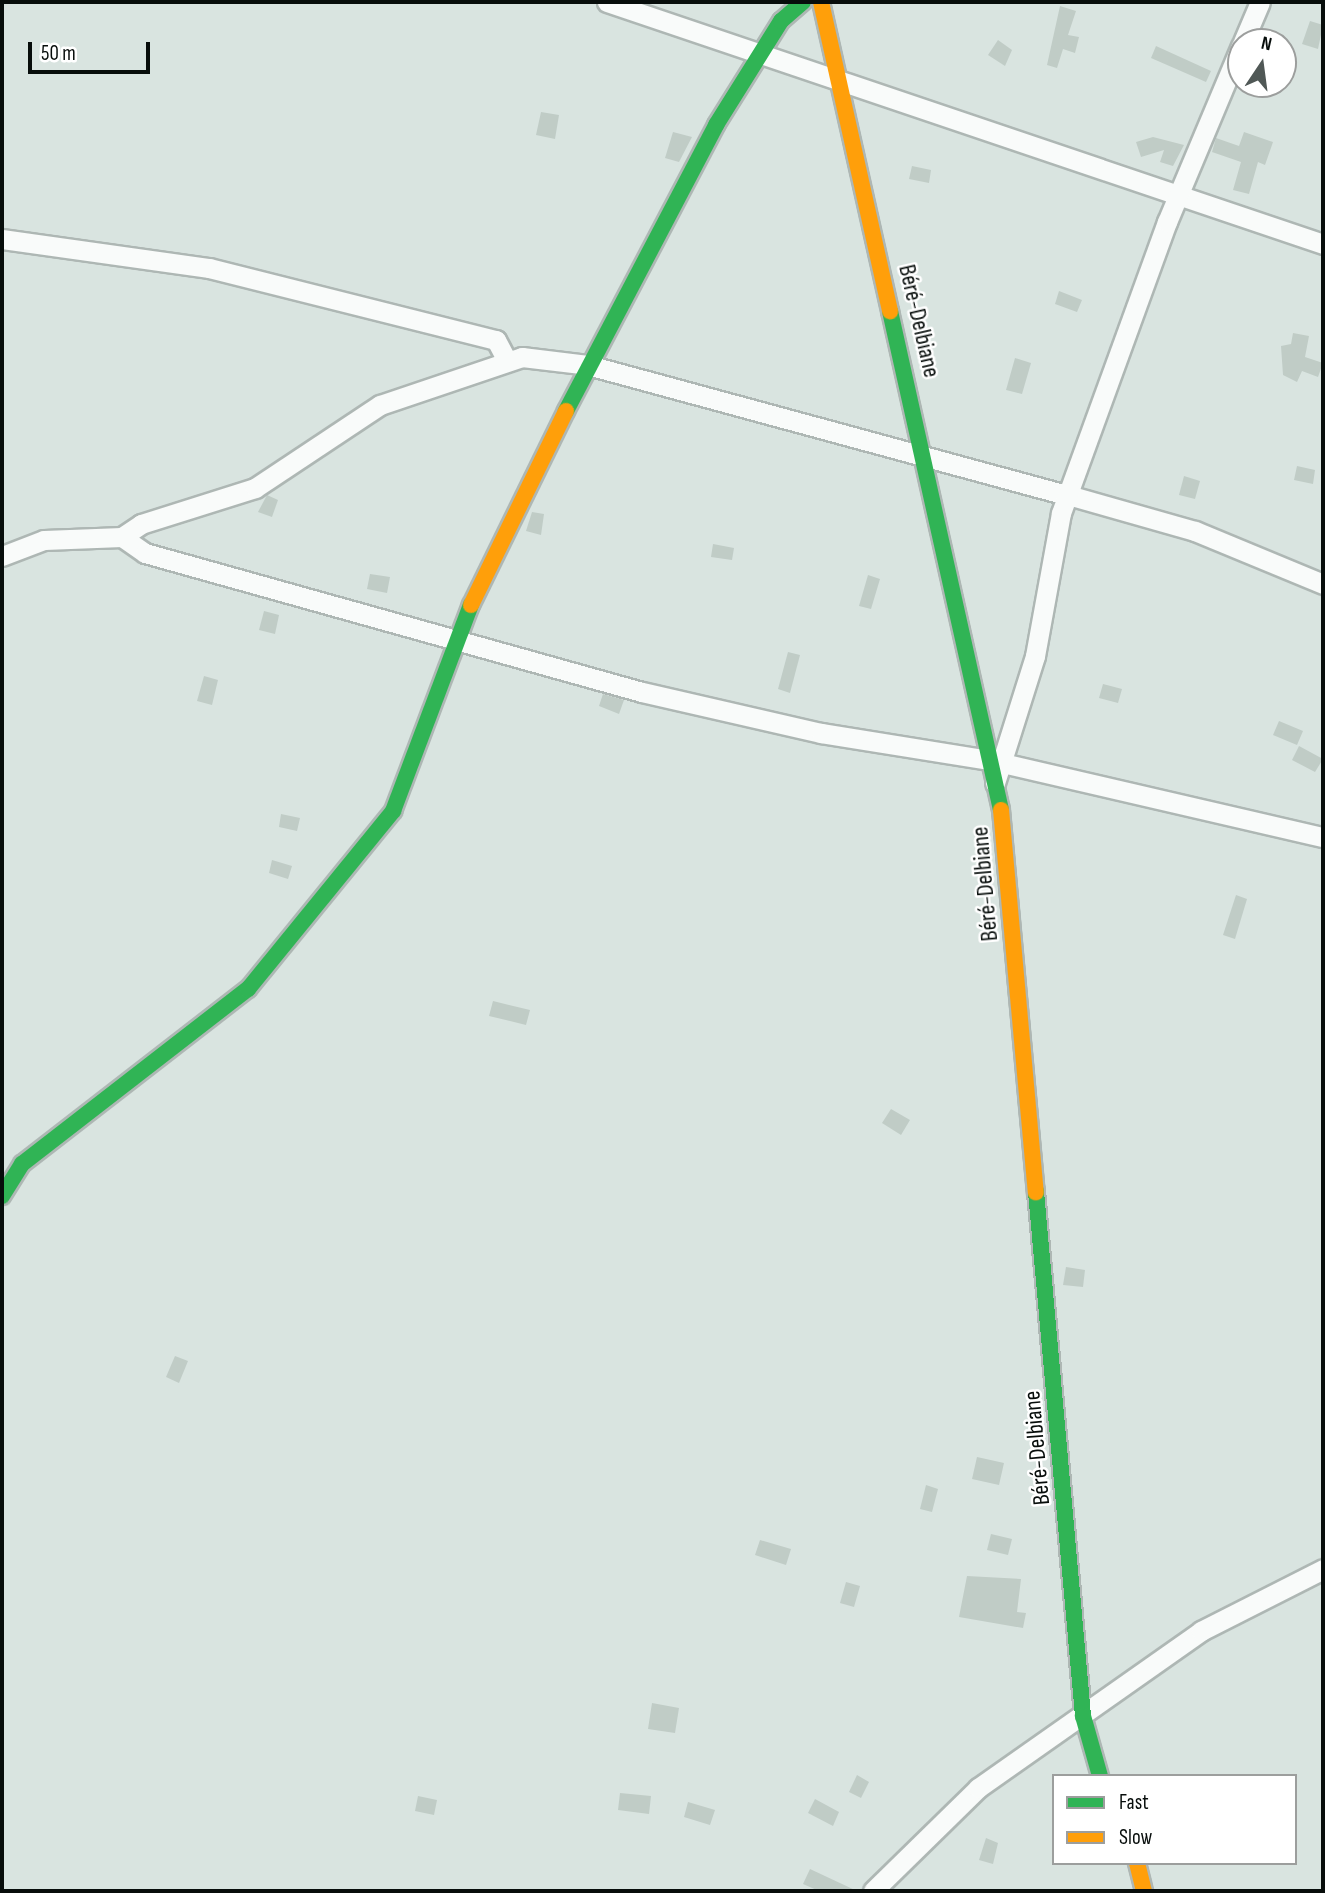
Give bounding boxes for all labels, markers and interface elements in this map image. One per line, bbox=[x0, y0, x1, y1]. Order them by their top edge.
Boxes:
scale bar bbox=[32, 28, 154, 72]
north arrow bbox=[1227, 28, 1297, 98]
text: N bbox=[1259, 32, 1274, 56]
text: 50 m bbox=[41, 41, 76, 66]
street label: Béré-Delbiane bbox=[892, 262, 946, 380]
street label: Béré-Delbiane bbox=[966, 826, 1004, 942]
street label: Béré-Delbiane bbox=[1018, 1390, 1056, 1506]
legend bbox=[1052, 1774, 1297, 1865]
text: Fast bbox=[1119, 1790, 1149, 1815]
text: Slow bbox=[1119, 1825, 1152, 1850]

